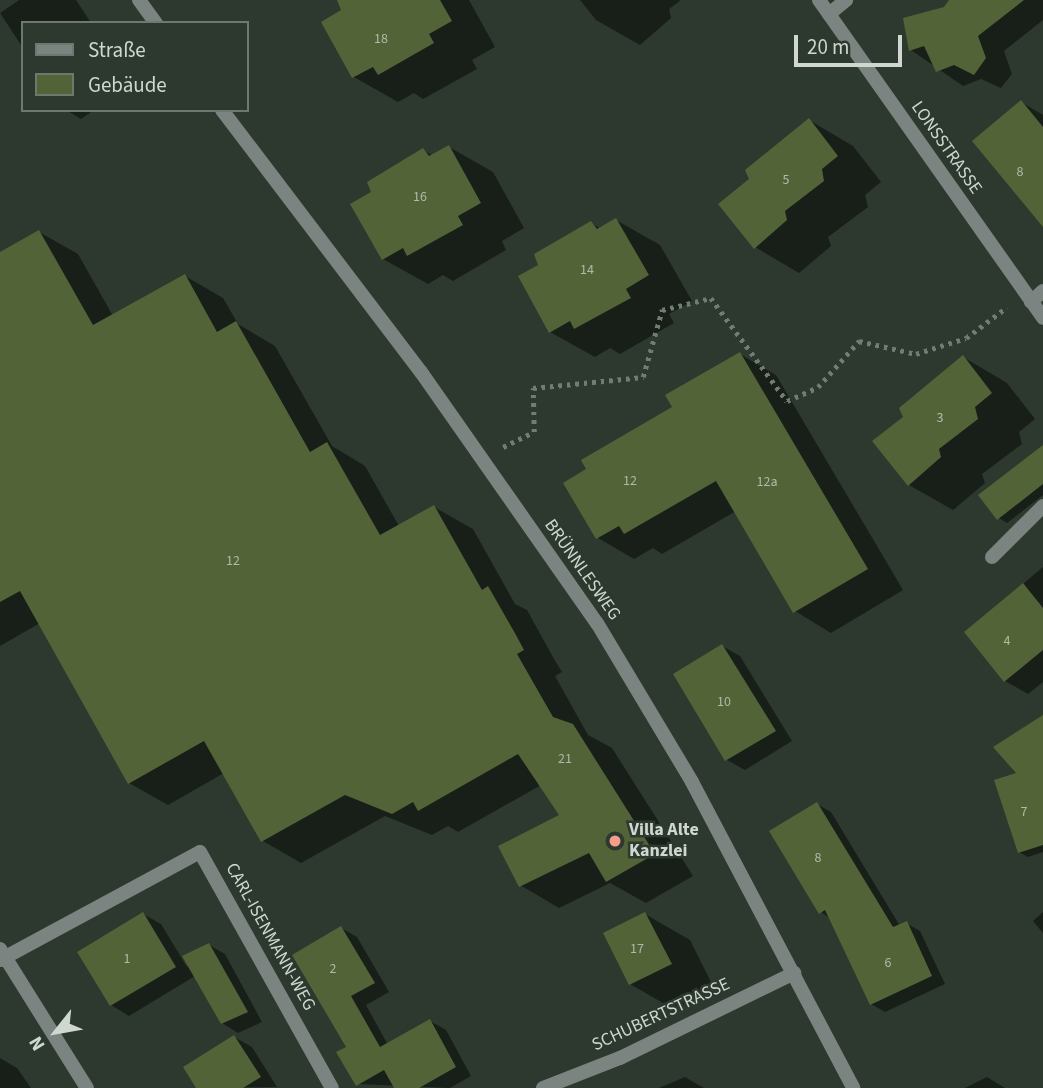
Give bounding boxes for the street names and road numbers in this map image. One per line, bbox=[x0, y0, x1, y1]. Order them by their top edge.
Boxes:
street label: LONSSTRASSE bbox=[906, 97, 986, 199]
street label: BRÜNNLESWEG bbox=[539, 515, 625, 625]
street label: CARL-ISENMANN-WEG bbox=[220, 859, 320, 1015]
street label: SCHUBERTSTRASSE bbox=[589, 974, 733, 1056]

